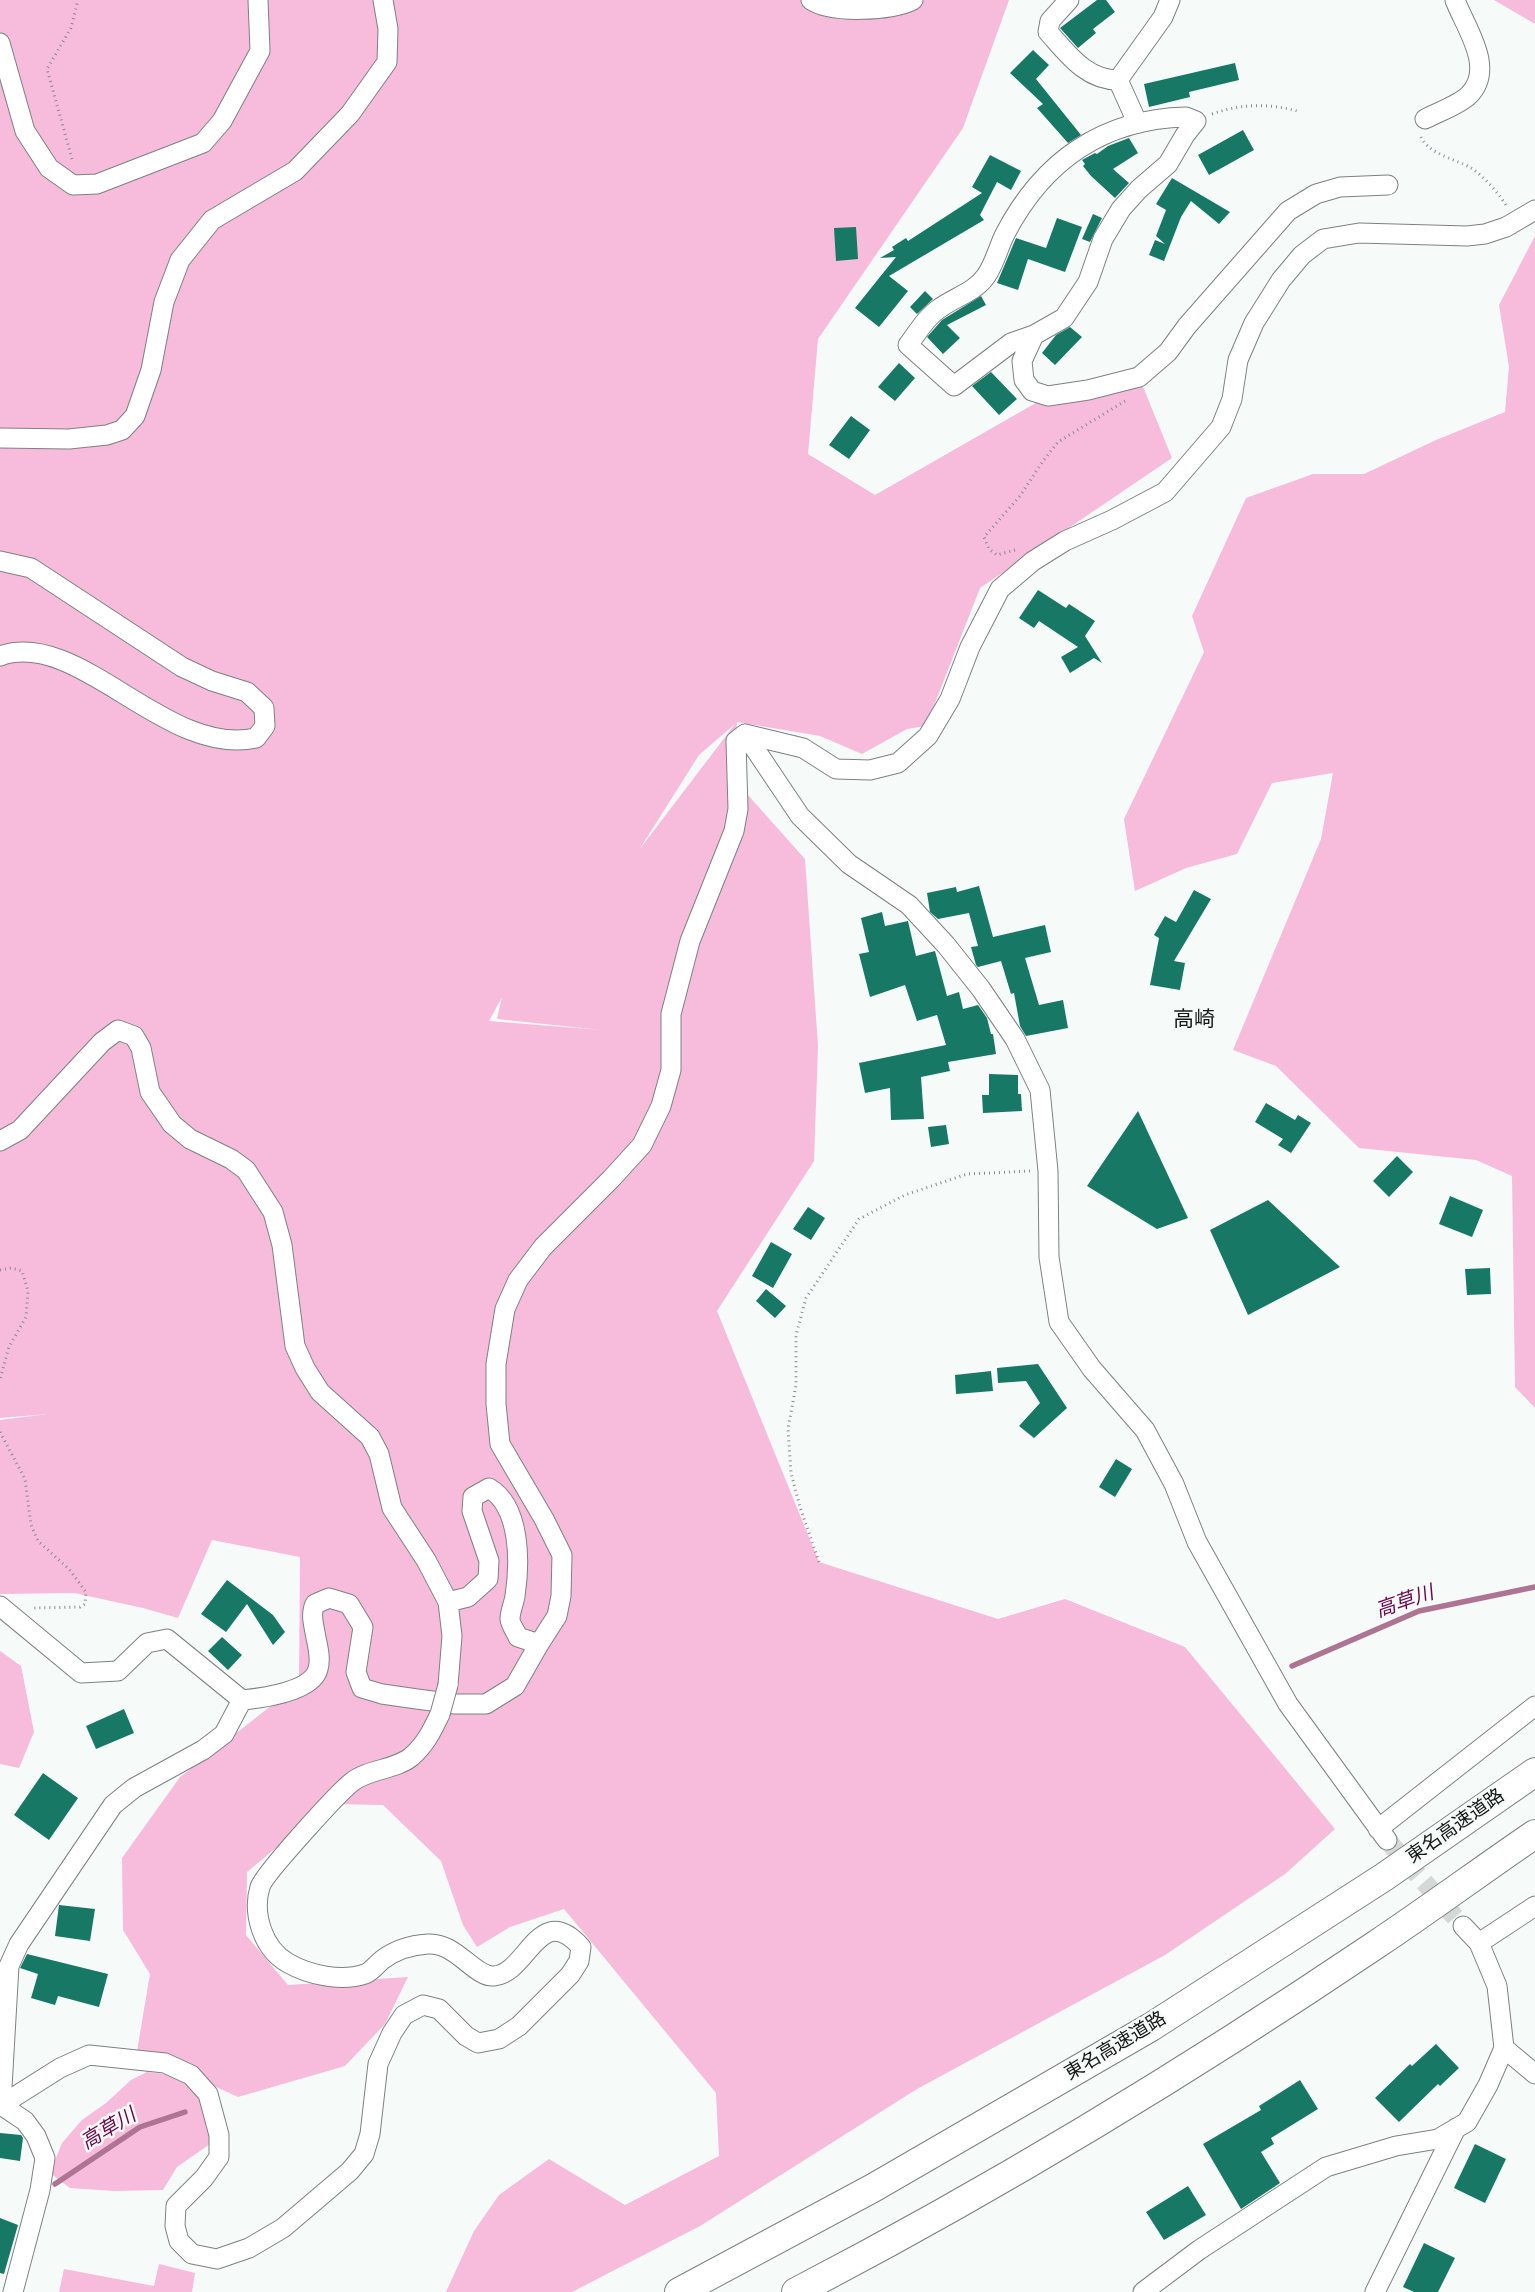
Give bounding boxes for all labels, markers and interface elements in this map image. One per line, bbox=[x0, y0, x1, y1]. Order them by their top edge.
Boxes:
district label: 高崎 bbox=[1173, 1008, 1215, 1034]
water label: 高草川 bbox=[1373, 1582, 1437, 1624]
street label: 東名高速道路 bbox=[1403, 1785, 1509, 1869]
street label: 東名高速道路 bbox=[1061, 2008, 1171, 2086]
water label: 高草川 bbox=[77, 2104, 141, 2156]

